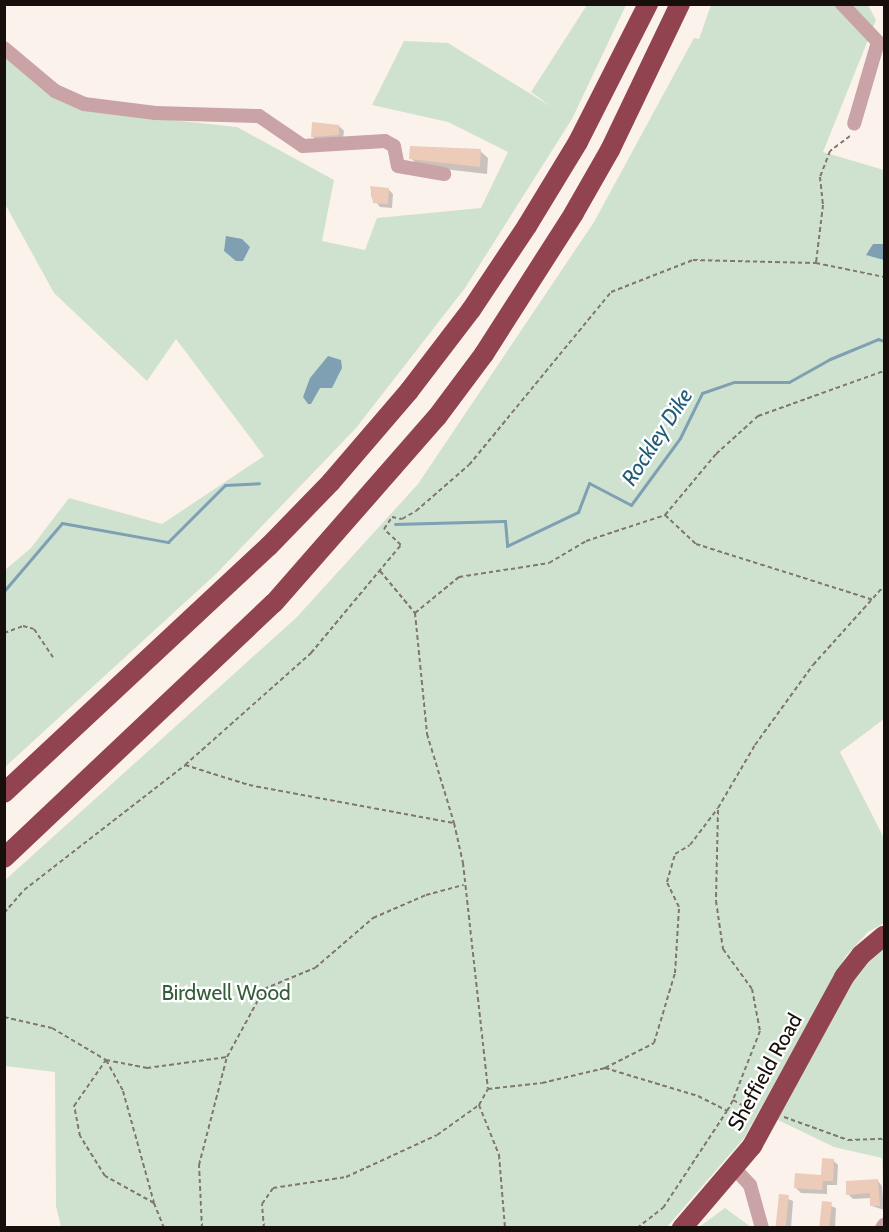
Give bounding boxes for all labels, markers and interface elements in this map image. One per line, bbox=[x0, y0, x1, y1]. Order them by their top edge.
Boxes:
water label: Rockley Dike bbox=[616, 384, 698, 490]
park label: Birdwell Wood bbox=[161, 980, 291, 1006]
street label: Sheffield Road bbox=[722, 1009, 808, 1135]

